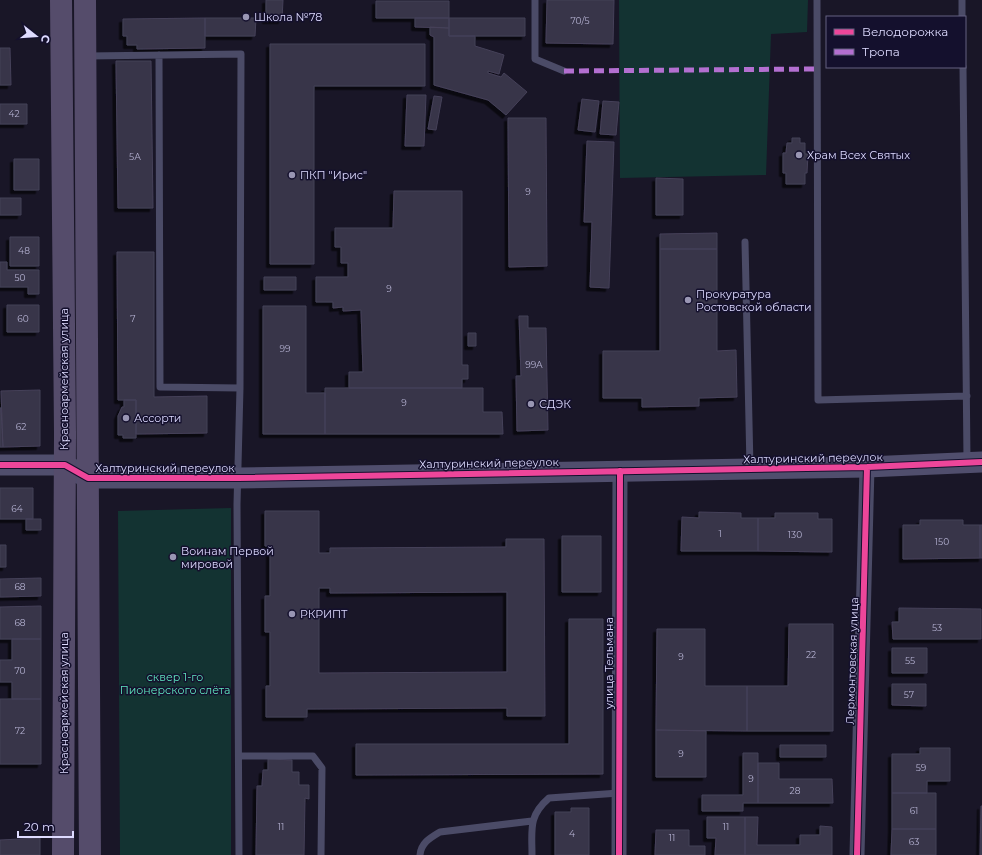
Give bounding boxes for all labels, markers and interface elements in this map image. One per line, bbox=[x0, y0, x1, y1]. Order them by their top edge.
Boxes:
place label: Школа №78 bbox=[254, 10, 322, 24]
marker: Школа №78 bbox=[241, 12, 251, 22]
house number: 70/5 bbox=[570, 15, 590, 26]
north arrow bbox=[16, 16, 56, 56]
legend bbox=[826, 16, 966, 68]
text: Велодорожка bbox=[862, 24, 948, 39]
text: С bbox=[38, 33, 53, 45]
text: Тропа bbox=[862, 44, 900, 59]
house number: 42 bbox=[8, 108, 20, 119]
place label: Храм Всех Святых bbox=[807, 148, 910, 162]
marker: Храм Всех Святых bbox=[794, 150, 804, 160]
house number: 5А bbox=[129, 151, 141, 162]
place label: ПКП "Ирис" bbox=[300, 168, 367, 182]
marker: ПКП "Ирис" bbox=[287, 170, 297, 180]
house number: 9 bbox=[525, 186, 531, 197]
house number: 48 bbox=[18, 245, 30, 256]
house number: 50 bbox=[14, 272, 26, 283]
house number: 9 bbox=[386, 283, 392, 294]
place label: Прокуратура Ростовской области bbox=[696, 287, 812, 314]
marker: Прокуратура Ростовской области bbox=[683, 295, 693, 305]
street label: Красноармейская улица bbox=[57, 308, 71, 450]
house number: 60 bbox=[17, 313, 29, 324]
house number: 7 bbox=[130, 313, 136, 324]
house number: 99 bbox=[280, 343, 291, 354]
house number: 99А bbox=[525, 359, 543, 370]
house number: 9 bbox=[401, 397, 407, 408]
place label: СДЭК bbox=[539, 397, 571, 411]
marker: СДЭК bbox=[526, 399, 536, 409]
place label: Ассорти bbox=[134, 411, 181, 425]
marker: Ассорти bbox=[121, 413, 131, 423]
house number: 62 bbox=[16, 421, 26, 432]
street label: Халтуринский переулок bbox=[743, 450, 883, 466]
street label: Халтуринский переулок bbox=[419, 455, 559, 471]
street label: Халтуринский переулок bbox=[95, 461, 235, 475]
house number: 64 bbox=[11, 503, 23, 514]
house number: 1 bbox=[718, 528, 722, 539]
house number: 130 bbox=[788, 529, 802, 540]
house number: 150 bbox=[935, 536, 949, 547]
place label: Воинам Первой мировой bbox=[181, 544, 274, 571]
marker: Воинам Первой мировой bbox=[168, 552, 178, 562]
house number: 68 bbox=[14, 581, 26, 592]
street label: Лермонтовская улица bbox=[843, 597, 861, 725]
place label: РКРИПТ bbox=[300, 607, 348, 621]
marker: РКРИПТ bbox=[287, 609, 297, 619]
house number: 68 bbox=[14, 617, 26, 628]
street label: улица Тельмана bbox=[602, 617, 616, 710]
house number: 53 bbox=[932, 622, 942, 633]
street label: Красноармейская улица bbox=[57, 632, 71, 774]
house number: 22 bbox=[806, 649, 816, 660]
house number: 9 bbox=[678, 651, 684, 662]
house number: 55 bbox=[905, 655, 915, 666]
house number: 70 bbox=[14, 665, 26, 676]
park label: сквер 1-го Пионерского слёта bbox=[120, 670, 230, 697]
house number: 57 bbox=[904, 689, 914, 700]
house number: 72 bbox=[15, 725, 25, 736]
house number: 9 bbox=[678, 748, 684, 759]
house number: 59 bbox=[916, 762, 927, 773]
house number: 9 bbox=[748, 773, 754, 784]
house number: 28 bbox=[790, 785, 801, 796]
house number: 61 bbox=[910, 805, 918, 816]
scale bar bbox=[18, 813, 73, 839]
text: 20 m bbox=[24, 819, 55, 834]
house number: 11 bbox=[278, 821, 284, 832]
house number: 11 bbox=[723, 821, 729, 832]
house number: 4 bbox=[569, 828, 575, 839]
house number: 11 bbox=[669, 832, 675, 843]
house number: 63 bbox=[909, 836, 919, 847]

